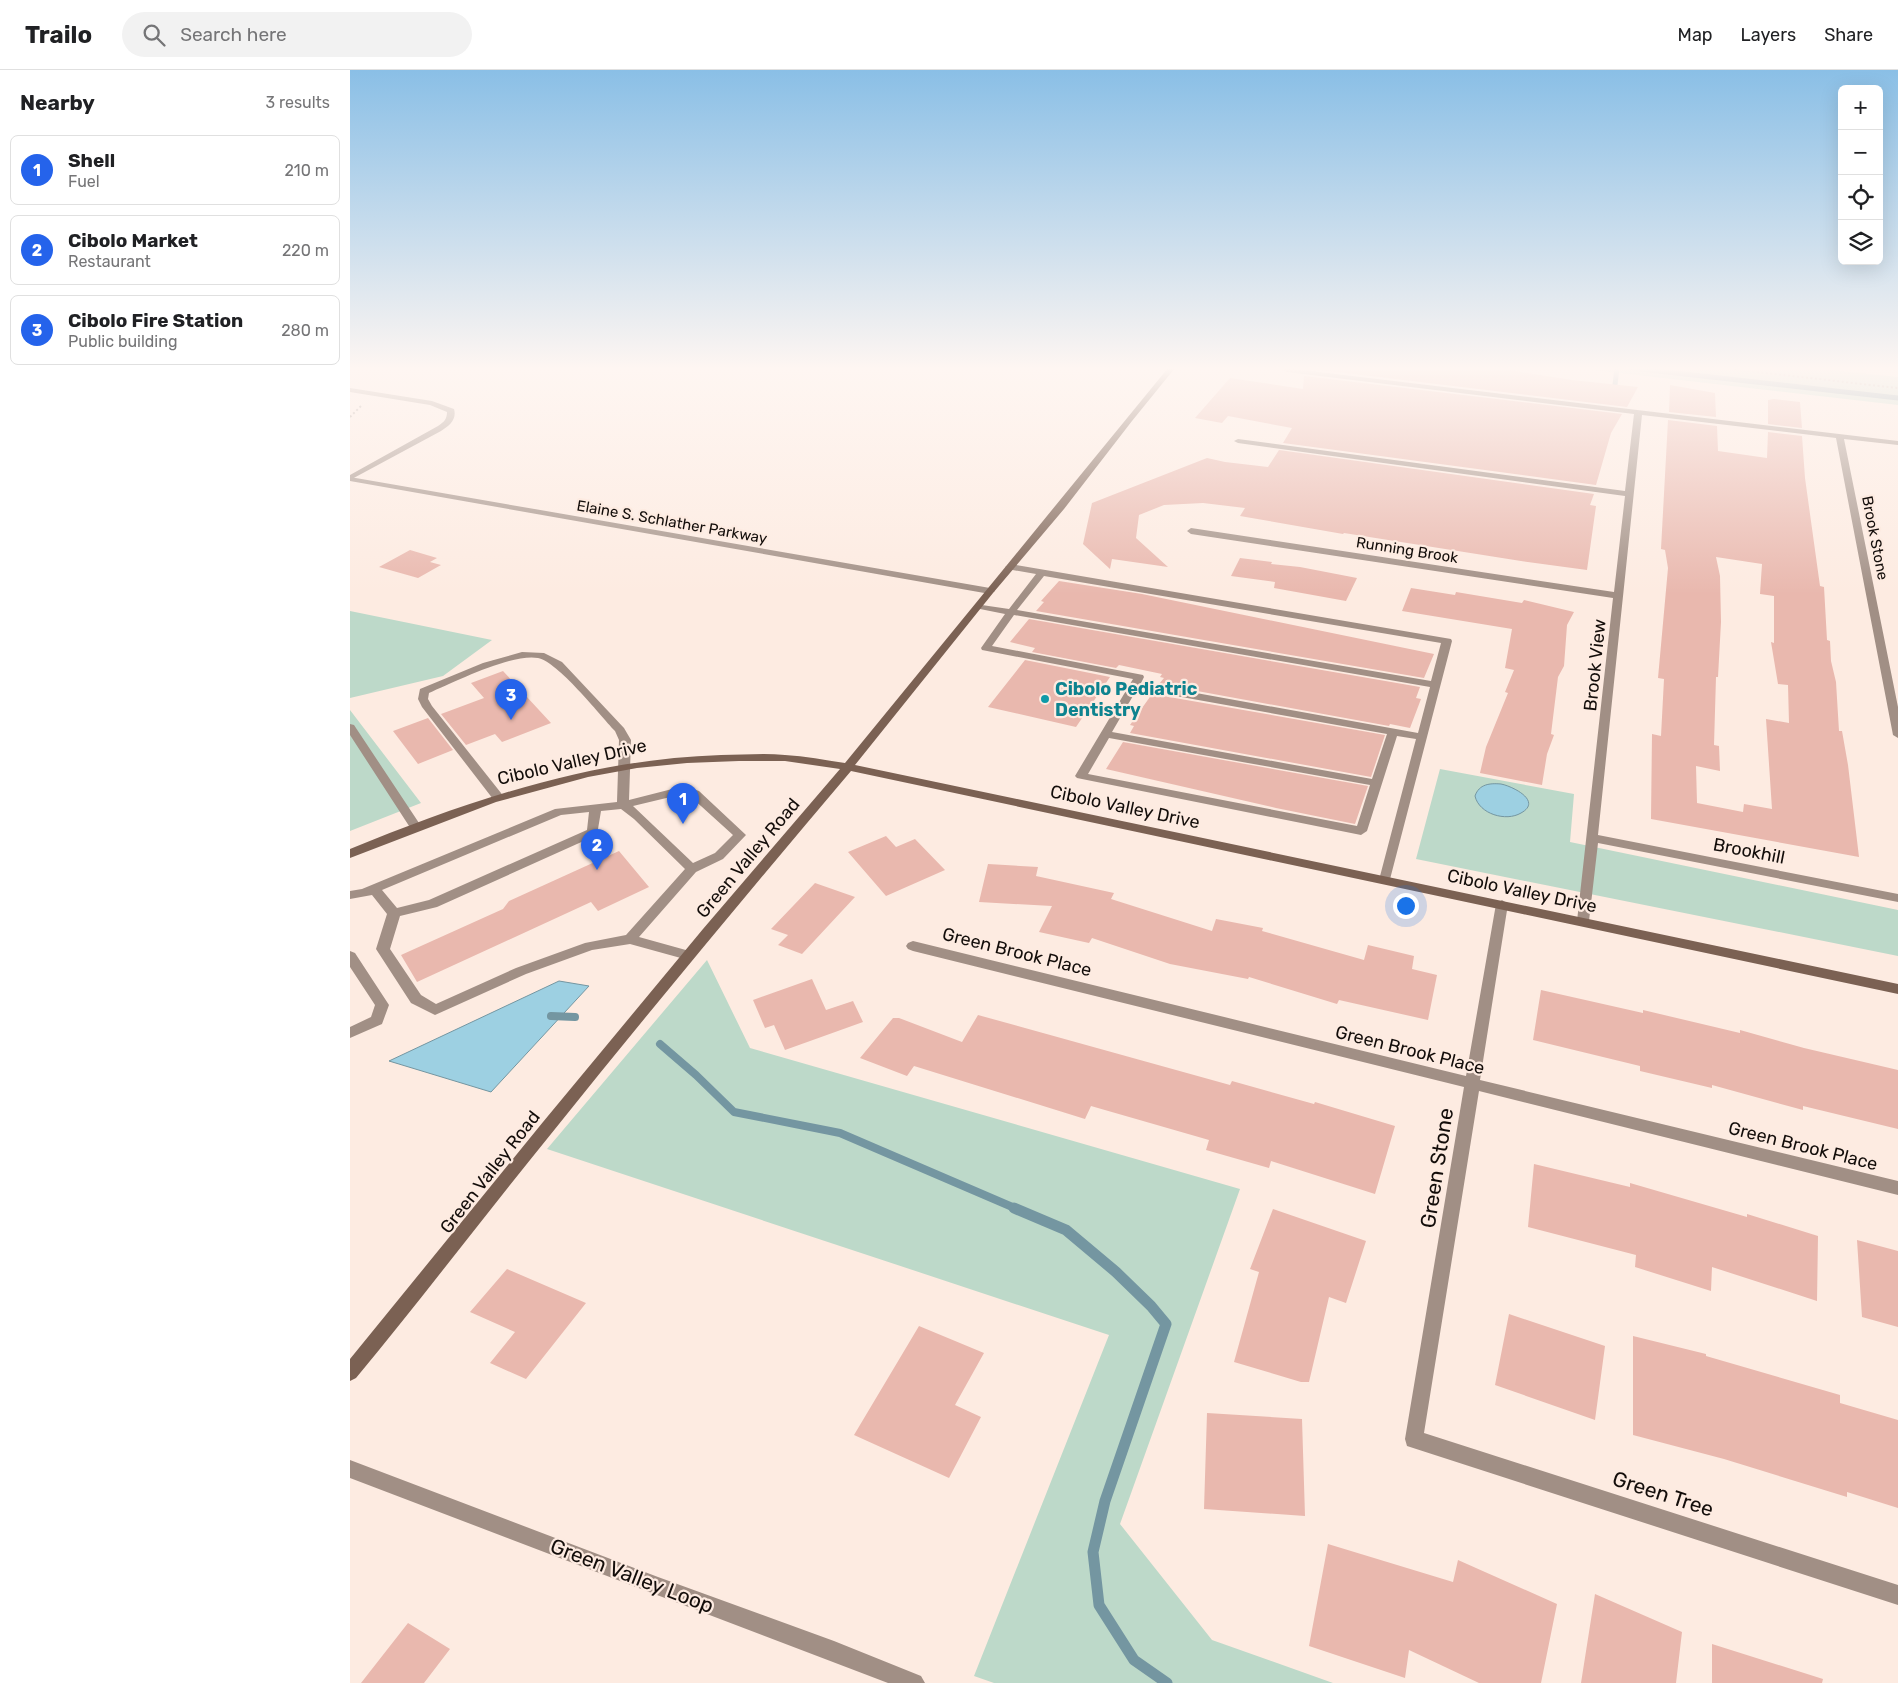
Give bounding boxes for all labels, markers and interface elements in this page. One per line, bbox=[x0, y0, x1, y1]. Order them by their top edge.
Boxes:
search box bbox=[122, 12, 472, 57]
text: Trailo bbox=[25, 21, 92, 49]
icon: search bbox=[140, 21, 168, 49]
text: Search here bbox=[180, 23, 287, 46]
text: Map bbox=[1678, 24, 1713, 46]
text: Layers bbox=[1741, 24, 1796, 46]
text: Share bbox=[1824, 24, 1873, 46]
map controls bbox=[1838, 85, 1883, 265]
button: + bbox=[1838, 85, 1883, 130]
text: Nearby bbox=[20, 90, 95, 115]
text: 3 results bbox=[265, 93, 330, 112]
button: − bbox=[1838, 130, 1883, 175]
text: Shell bbox=[68, 149, 115, 172]
text: 1 bbox=[33, 161, 41, 180]
text: 210 m bbox=[284, 161, 329, 180]
text: Fuel bbox=[68, 172, 100, 191]
button: locate bbox=[1838, 175, 1883, 220]
button: layers bbox=[1838, 220, 1883, 265]
text: Cibolo Market bbox=[68, 229, 198, 252]
text: 2 bbox=[32, 241, 42, 260]
text: 220 m bbox=[282, 241, 329, 260]
text: Restaurant bbox=[68, 252, 151, 271]
text: Cibolo Fire Station bbox=[68, 309, 243, 332]
text: 3 bbox=[32, 321, 42, 340]
text: 280 m bbox=[281, 321, 329, 340]
text: Public building bbox=[68, 332, 178, 351]
street label: Brook Stone bbox=[1858, 494, 1892, 582]
street label: Elaine S. Schlather Parkway bbox=[575, 496, 769, 548]
street label: Running Brook bbox=[1355, 533, 1459, 567]
street label: Brook View bbox=[1579, 618, 1611, 712]
place label: Cibolo Pediatric Dentistry bbox=[1055, 678, 1198, 721]
pin: 3 bbox=[495, 679, 527, 720]
marker: Cibolo Pediatric Dentistry bbox=[1039, 693, 1051, 705]
street label: Cibolo Valley Drive bbox=[495, 734, 649, 790]
street label: Cibolo Valley Drive bbox=[1048, 780, 1202, 834]
pin: 1 bbox=[667, 783, 699, 824]
street label: Green Valley Road bbox=[691, 794, 805, 922]
pin: 2 bbox=[581, 829, 613, 870]
street label: Brookhill bbox=[1711, 833, 1787, 869]
street label: Cibolo Valley Drive bbox=[1445, 864, 1599, 918]
your location bbox=[1393, 893, 1419, 919]
street label: Green Brook Place bbox=[940, 923, 1094, 981]
street label: Green Brook Place bbox=[1333, 1021, 1487, 1079]
street label: Green Valley Road bbox=[435, 1106, 545, 1238]
street label: Green Stone bbox=[1415, 1106, 1458, 1230]
street label: Green Brook Place bbox=[1726, 1117, 1880, 1175]
street label: Green Tree bbox=[1610, 1465, 1717, 1522]
street label: Green Valley Loop bbox=[547, 1533, 717, 1618]

